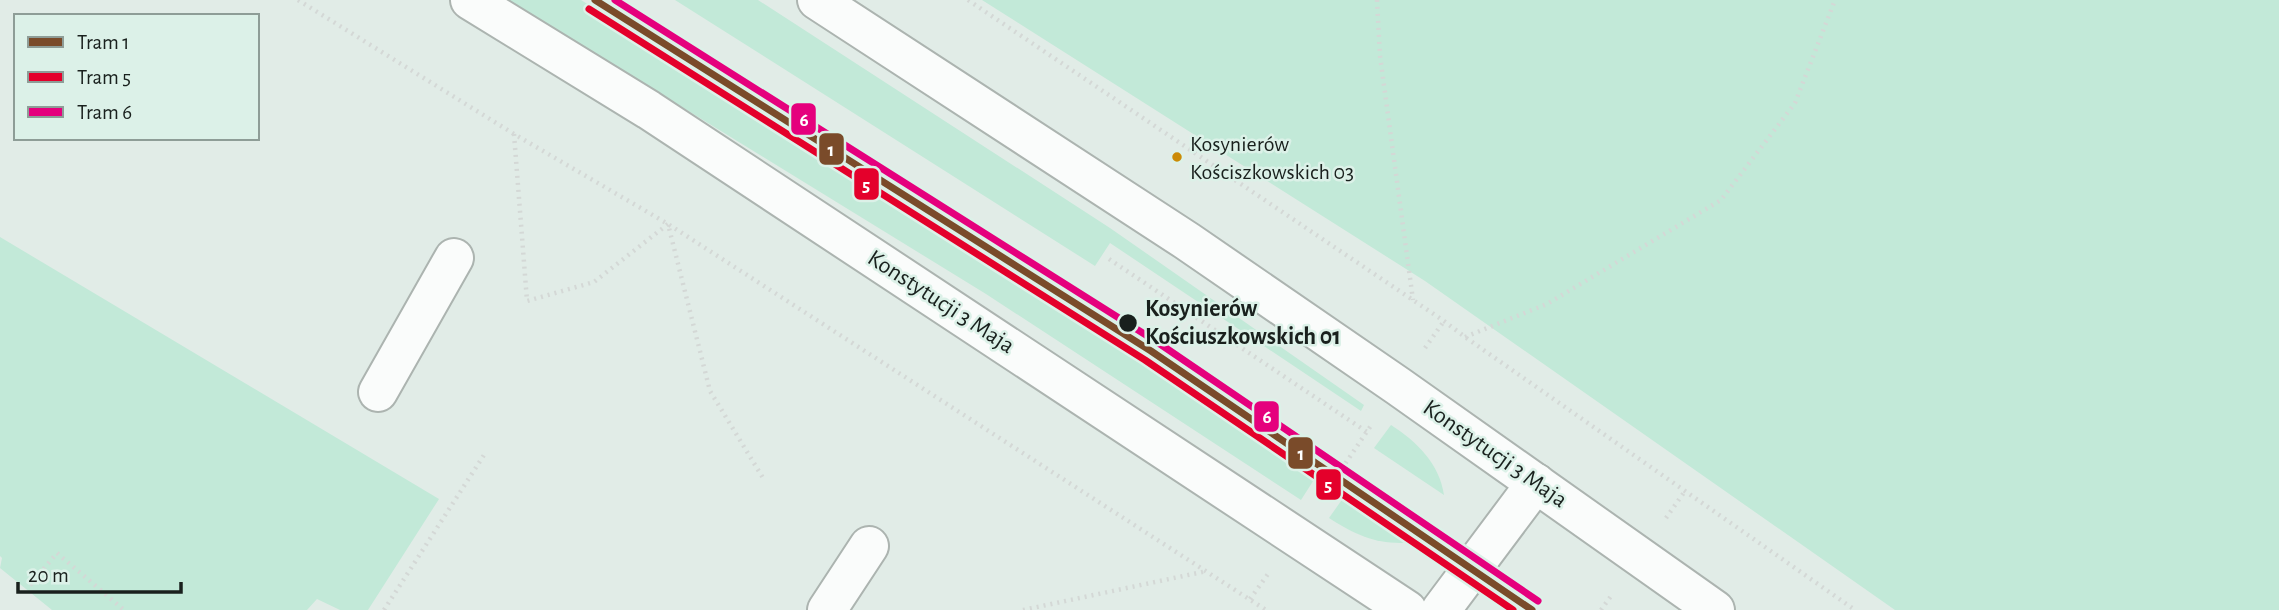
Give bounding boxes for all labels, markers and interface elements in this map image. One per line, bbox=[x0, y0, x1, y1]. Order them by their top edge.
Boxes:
legend bbox=[14, 14, 259, 140]
text: Tram 1 bbox=[77, 32, 130, 53]
text: Tram 5 bbox=[77, 67, 131, 88]
text: Tram 6 bbox=[77, 102, 132, 123]
line badge: 6 bbox=[790, 102, 817, 136]
text: 6 bbox=[799, 111, 809, 130]
line badge: 1 bbox=[818, 132, 845, 166]
place label: Kosynierów Kościszkowskich 03 bbox=[1190, 133, 1354, 183]
text: 1 bbox=[828, 141, 834, 160]
marker: Kosynierów Kościszkowskich 03 bbox=[1170, 150, 1184, 164]
line badge: 5 bbox=[853, 167, 880, 201]
text: 5 bbox=[862, 176, 870, 195]
street label: Konstytucji 3 Maja bbox=[863, 246, 1019, 358]
place label: Kosynierów Kościuszkowskich 01 bbox=[1145, 297, 1341, 349]
marker: Kosynierów Kościuszkowskich 01 bbox=[1117, 312, 1139, 334]
street label: Konstytucji 3 Maja bbox=[1419, 396, 1571, 512]
line badge: 6 bbox=[1253, 400, 1280, 433]
text: 6 bbox=[1262, 408, 1272, 427]
line badge: 1 bbox=[1287, 436, 1314, 470]
text: 1 bbox=[1298, 445, 1304, 464]
line badge: 5 bbox=[1315, 468, 1342, 501]
text: 5 bbox=[1324, 476, 1332, 495]
scale bar bbox=[18, 550, 180, 594]
text: 20 m bbox=[28, 565, 69, 586]

